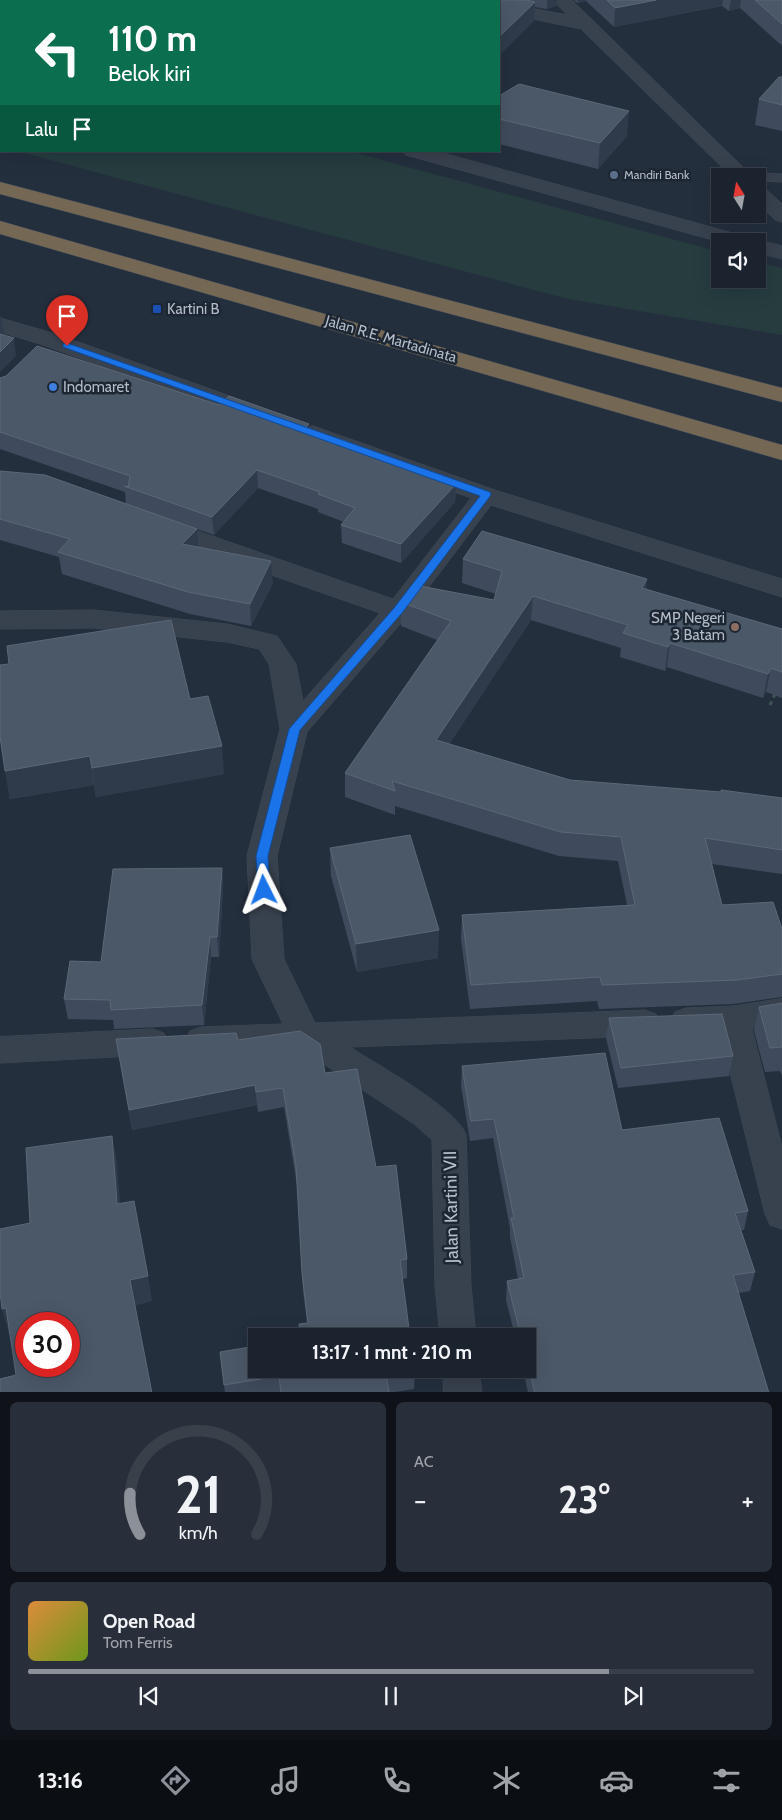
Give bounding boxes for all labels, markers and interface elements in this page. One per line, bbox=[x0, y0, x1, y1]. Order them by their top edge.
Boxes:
text: 110 m bbox=[108, 17, 197, 60]
icon: left bbox=[25, 20, 90, 85]
text: Belok kiri bbox=[108, 60, 191, 87]
icon: arrive bbox=[68, 115, 96, 143]
text: Lalu bbox=[25, 118, 58, 141]
place label: Mandiri Bank bbox=[624, 167, 690, 182]
north arrow bbox=[711, 168, 766, 222]
map controls bbox=[711, 168, 766, 288]
marker: Mandiri Bank bbox=[608, 169, 620, 181]
button: sound bbox=[711, 233, 766, 288]
pin bbox=[46, 295, 88, 346]
place label: Kartini B bbox=[167, 300, 220, 318]
icon: arrive bbox=[53, 302, 81, 330]
marker: Kartini B bbox=[151, 303, 163, 315]
street label: Jalan R.E. Martadinata bbox=[322, 311, 460, 367]
place label: Indomaret bbox=[63, 378, 129, 396]
marker: Indomaret bbox=[47, 381, 59, 393]
place label: SMP Negeri 3 Batam bbox=[651, 609, 725, 644]
marker: SMP Negeri 3 Batam bbox=[729, 621, 741, 633]
position arrow bbox=[237, 863, 289, 915]
street label: Jalan Kartini VII bbox=[439, 1151, 463, 1264]
speed limit sign: 30 bbox=[15, 1312, 80, 1377]
text: 13:17 · 1 mnt · 210 m bbox=[312, 1341, 472, 1364]
text: AC bbox=[414, 1452, 434, 1471]
text: 21 bbox=[175, 1463, 221, 1526]
text: 23° bbox=[558, 1476, 610, 1523]
text: − bbox=[414, 1483, 426, 1517]
text: + bbox=[742, 1483, 754, 1517]
text: km/h bbox=[178, 1522, 218, 1543]
text: Open Road bbox=[103, 1610, 195, 1633]
text: Tom Ferris bbox=[103, 1633, 173, 1652]
icon: previous bbox=[135, 1682, 163, 1710]
icon: pause bbox=[377, 1682, 405, 1710]
icon: next bbox=[619, 1682, 647, 1710]
icon: directions bbox=[158, 1763, 193, 1798]
icon: music bbox=[268, 1763, 303, 1798]
icon: phone bbox=[379, 1763, 414, 1798]
icon: climate bbox=[489, 1763, 524, 1798]
icon: car bbox=[599, 1763, 634, 1798]
icon: filters bbox=[709, 1763, 744, 1798]
text: 13:16 bbox=[38, 1767, 83, 1794]

